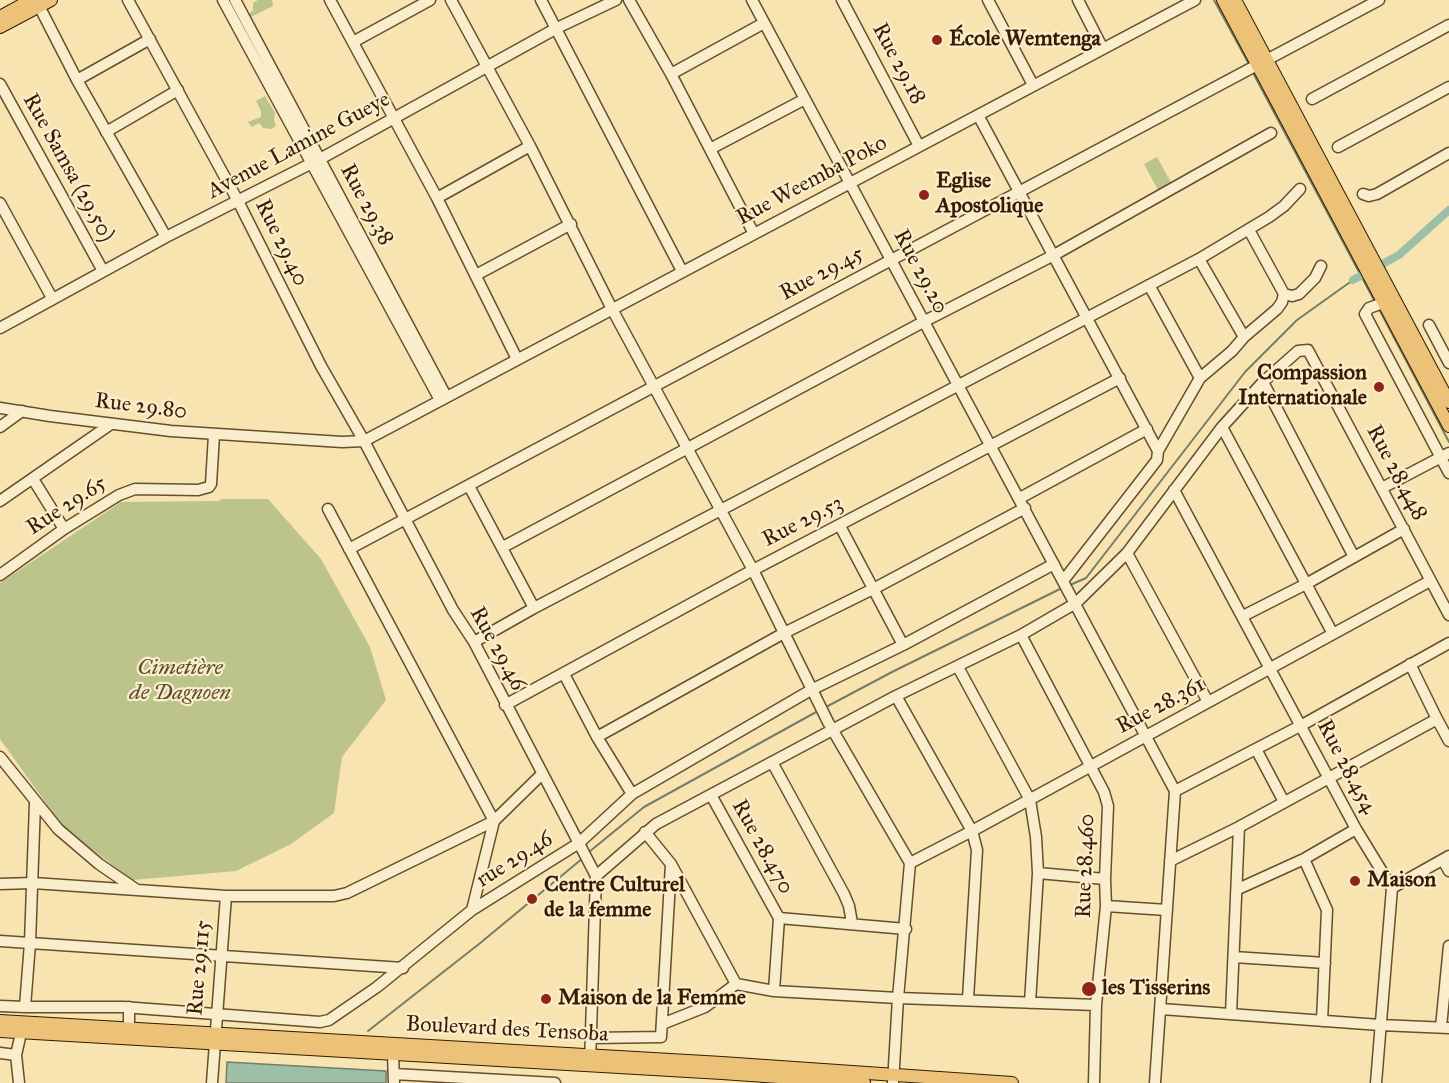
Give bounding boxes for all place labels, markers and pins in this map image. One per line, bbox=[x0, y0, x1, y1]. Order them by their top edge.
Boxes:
place label: École Wemtenga bbox=[949, 27, 1101, 53]
marker: École Wemtenga bbox=[930, 33, 944, 47]
place label: Eglise Apostolique bbox=[936, 169, 1043, 220]
marker: Eglise Apostolique bbox=[917, 188, 931, 202]
place label: Compassion Internationale bbox=[1238, 361, 1367, 412]
marker: Compassion Internationale bbox=[1372, 380, 1386, 394]
place label: Maison bbox=[1367, 868, 1436, 894]
place label: Centre Culturel de la femme bbox=[544, 873, 685, 924]
marker: Maison bbox=[1348, 874, 1362, 888]
marker: Centre Culturel de la femme bbox=[525, 892, 539, 906]
place label: les Tisserins bbox=[1102, 976, 1210, 1002]
marker: les Tisserins bbox=[1080, 980, 1098, 998]
place label: Maison de la Femme bbox=[558, 986, 746, 1012]
marker: Maison de la Femme bbox=[539, 992, 553, 1006]

